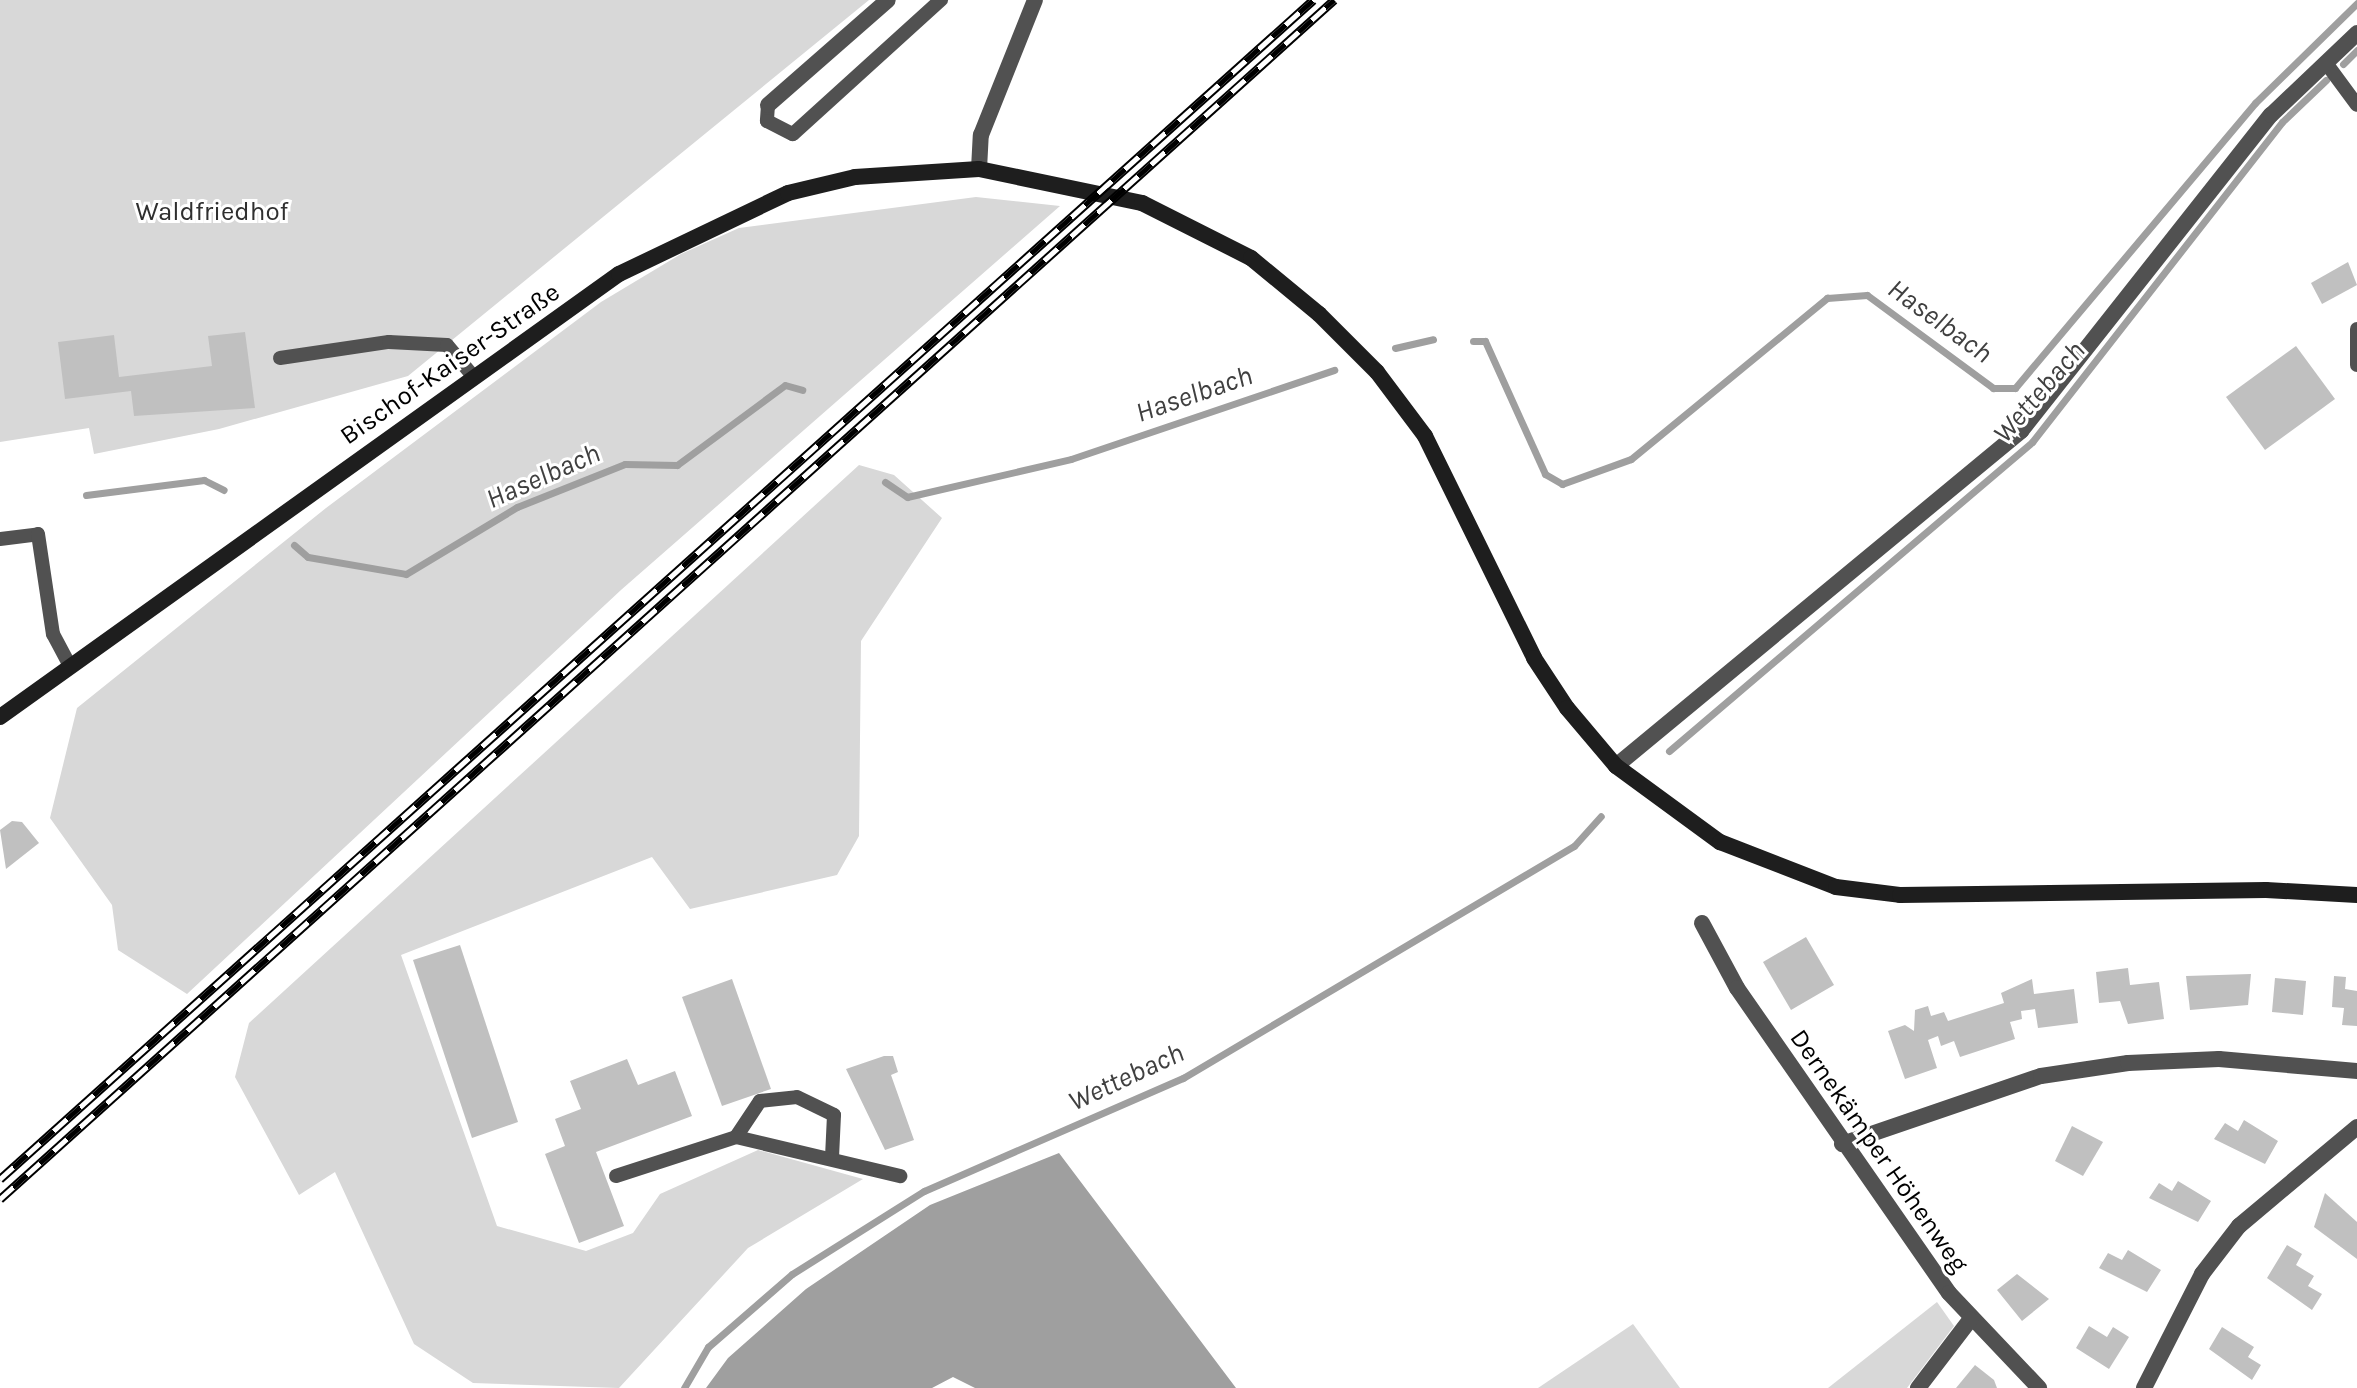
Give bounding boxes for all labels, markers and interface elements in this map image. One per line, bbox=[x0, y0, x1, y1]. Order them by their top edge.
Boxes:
park label: Waldfriedhof bbox=[135, 196, 289, 228]
water label: Haselbach bbox=[1881, 272, 1999, 370]
street label: Bischof-Kaiser-Straße bbox=[334, 276, 566, 452]
water label: Wettebach bbox=[1986, 334, 2092, 450]
water label: Haselbach bbox=[1131, 358, 1257, 430]
water label: Haselbach bbox=[481, 436, 605, 516]
street label: Dernekämper Höhenweg bbox=[1783, 1023, 1975, 1279]
water label: Wettebach bbox=[1063, 1036, 1189, 1118]

